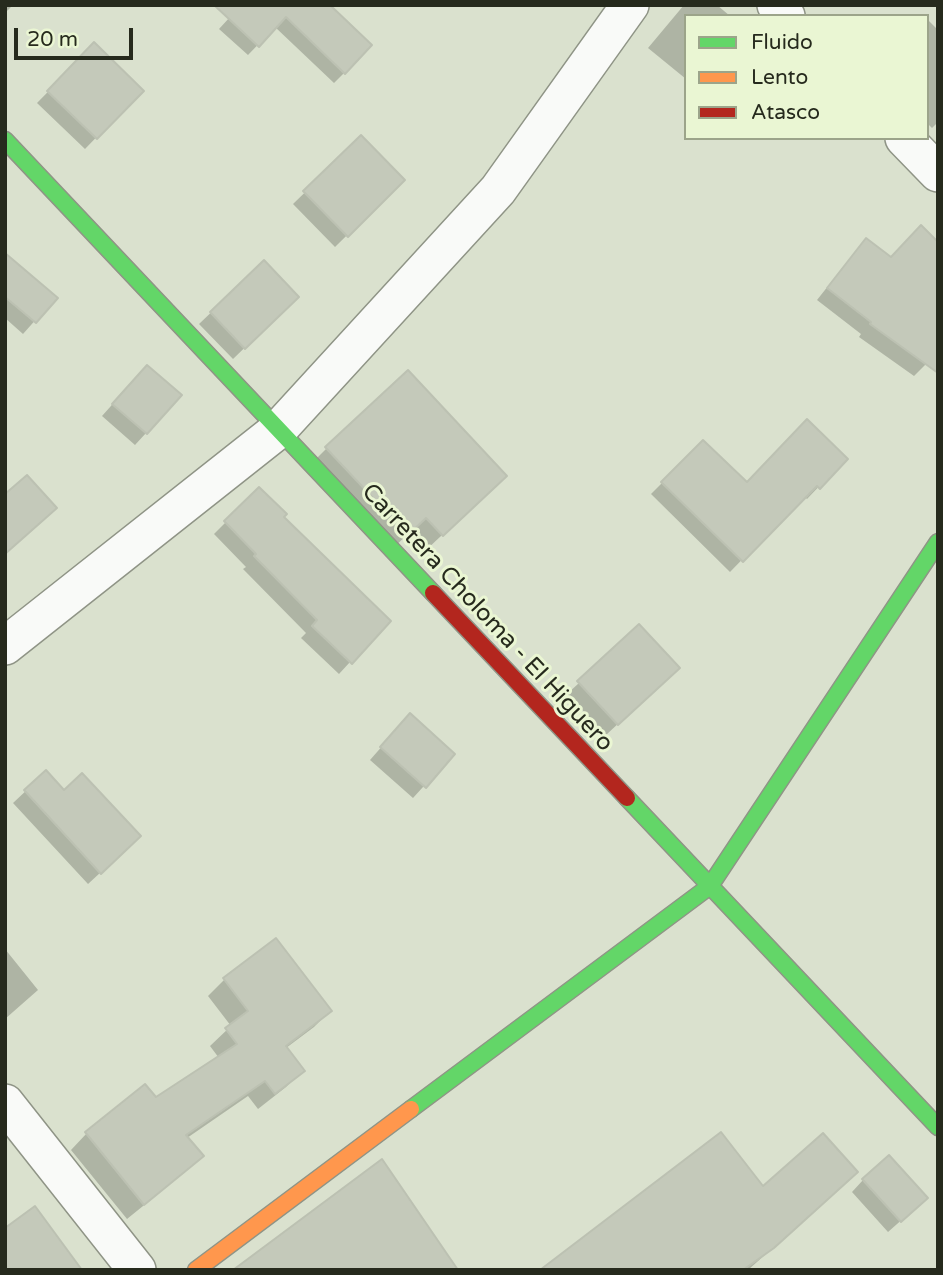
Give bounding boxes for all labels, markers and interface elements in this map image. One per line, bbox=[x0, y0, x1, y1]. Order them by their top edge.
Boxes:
scale bar bbox=[18, 14, 136, 58]
legend bbox=[684, 14, 929, 140]
text: 20 m bbox=[27, 27, 78, 52]
text: Fluido bbox=[751, 30, 813, 55]
text: Lento bbox=[751, 65, 808, 90]
text: Atasco bbox=[751, 100, 820, 125]
street label: Carretera Choloma - El Higuero bbox=[355, 478, 619, 758]

